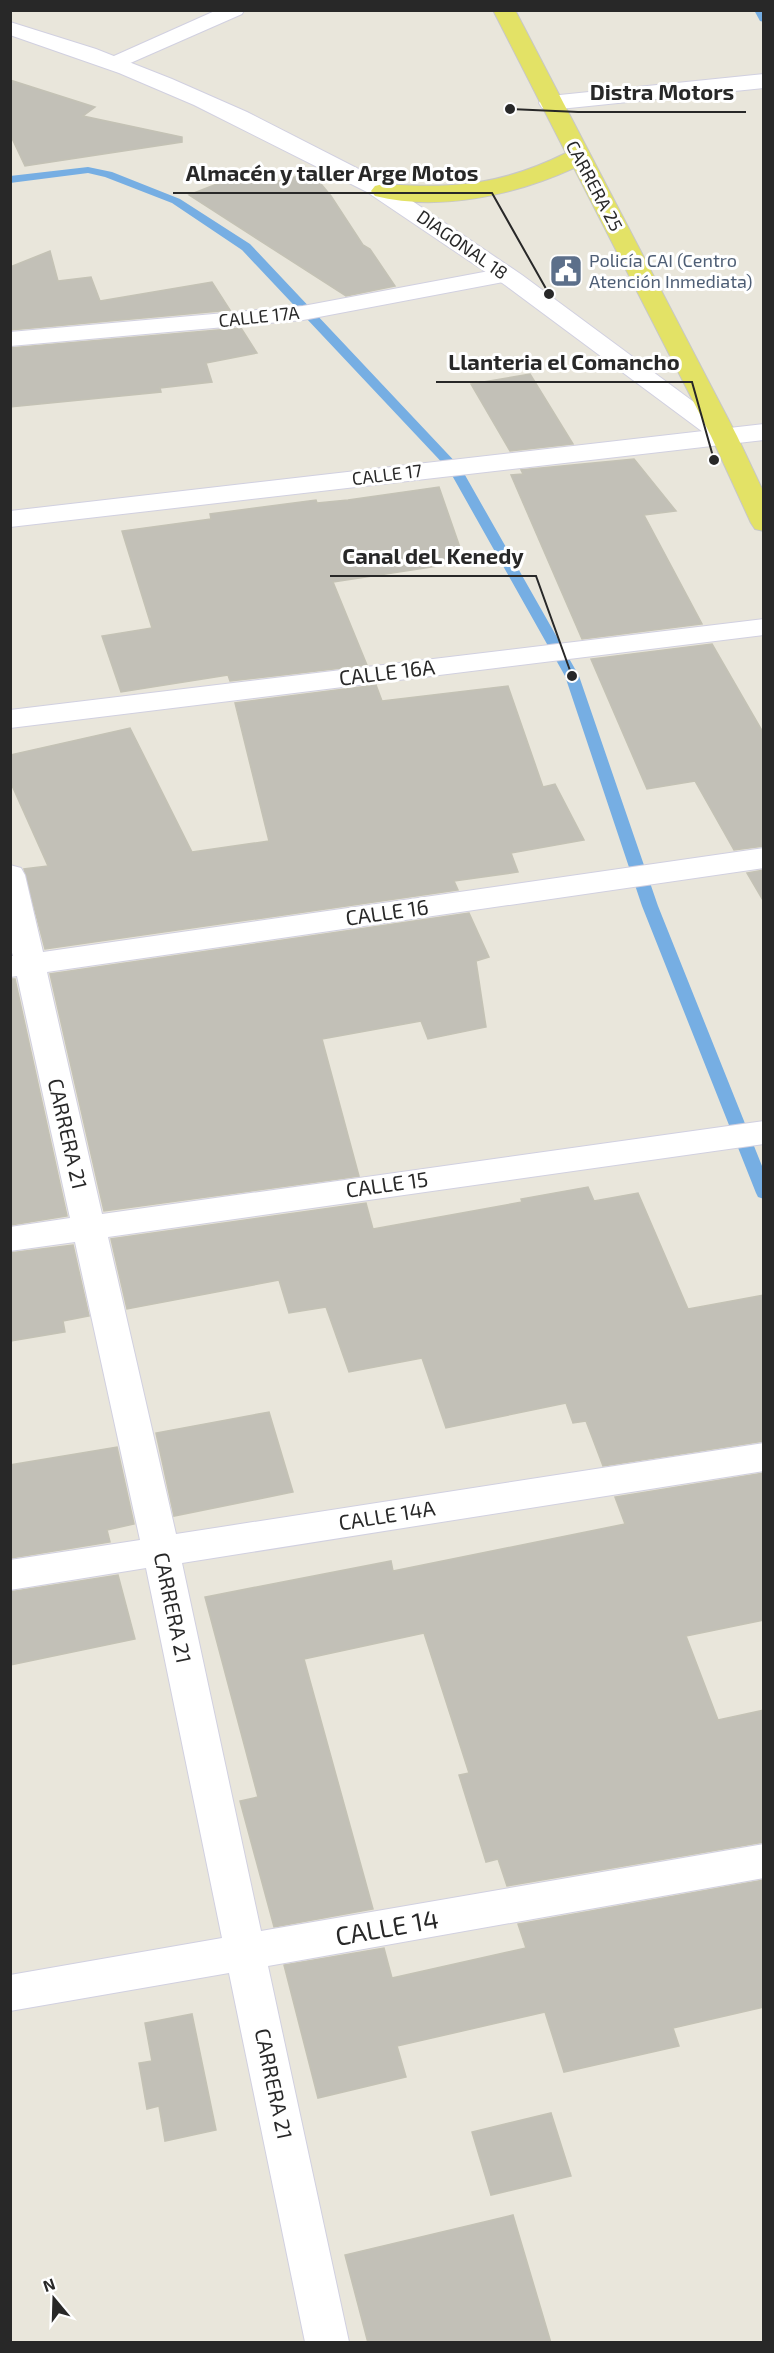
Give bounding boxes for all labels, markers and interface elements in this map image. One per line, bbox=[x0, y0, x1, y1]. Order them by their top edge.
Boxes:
callout: Distra Motors bbox=[578, 72, 746, 112]
text: Distra Motors bbox=[590, 78, 734, 104]
street label: CARRERA 25 bbox=[562, 136, 628, 235]
callout: Almacén y taller Arge Motos bbox=[173, 153, 492, 193]
text: Almacén y taller Arge Motos bbox=[186, 159, 478, 186]
street label: DIAGONAL 18 bbox=[413, 205, 512, 284]
place label: Policía CAI (Centro Atención Inmediata) bbox=[589, 249, 753, 292]
public building icon: Policía CAI (Centro Atención Inmediata) bbox=[548, 253, 584, 289]
street label: CALLE 17A bbox=[217, 301, 301, 331]
callout: Llanteria el Comancho bbox=[436, 342, 692, 382]
text: Llanteria el Comancho bbox=[448, 348, 680, 374]
street label: CALLE 17 bbox=[351, 459, 423, 489]
callout: Canal deL Kenedy bbox=[330, 536, 536, 576]
text: Canal deL Kenedy bbox=[342, 542, 524, 569]
street label: CALLE 16A bbox=[337, 653, 436, 690]
street label: CALLE 16 bbox=[344, 893, 430, 930]
street label: CARRERA 21 bbox=[44, 1076, 93, 1192]
street label: CALLE 15 bbox=[344, 1165, 429, 1202]
street label: CALLE 14A bbox=[337, 1495, 437, 1534]
street label: CARRERA 21 bbox=[149, 1550, 197, 1666]
street label: CALLE 14 bbox=[333, 1902, 441, 1951]
street label: CARRERA 21 bbox=[250, 2026, 298, 2142]
north arrow bbox=[24, 2269, 84, 2329]
text: N bbox=[40, 2273, 58, 2295]

